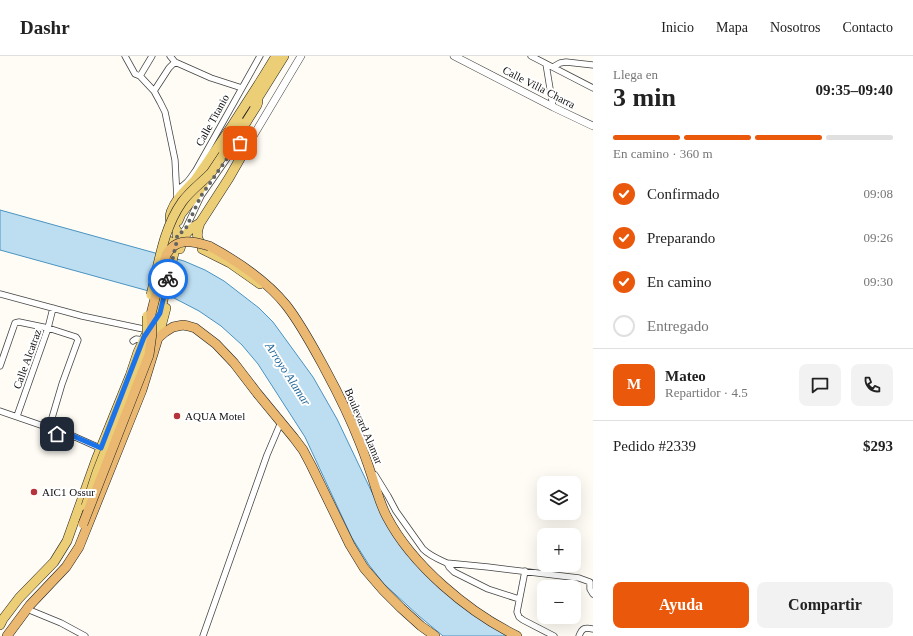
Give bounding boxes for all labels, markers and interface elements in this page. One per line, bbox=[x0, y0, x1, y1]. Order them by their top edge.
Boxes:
text: Dashr bbox=[20, 17, 70, 38]
text: Inicio bbox=[661, 20, 694, 35]
text: Mapa bbox=[716, 20, 748, 35]
text: Nosotros bbox=[770, 20, 820, 35]
text: Contacto bbox=[842, 20, 893, 35]
street label: Calle Villa Charra bbox=[501, 64, 577, 111]
text: Llega en bbox=[613, 67, 658, 82]
text: 09:35–09:40 bbox=[816, 82, 893, 98]
text: 3 min bbox=[613, 83, 676, 112]
street label: Calle Titanio bbox=[193, 92, 231, 148]
pin bbox=[223, 126, 257, 160]
icon: bag bbox=[229, 132, 251, 154]
text: En camino · 360 m bbox=[613, 146, 713, 161]
icon: check bbox=[613, 183, 635, 205]
text: Confirmado bbox=[647, 186, 720, 202]
text: 09:08 bbox=[863, 186, 893, 201]
icon: check bbox=[613, 227, 635, 249]
text: Preparando bbox=[647, 230, 715, 246]
text: 09:26 bbox=[863, 230, 893, 245]
courier bbox=[148, 259, 188, 299]
icon: bike bbox=[157, 268, 179, 290]
icon: check bbox=[613, 271, 635, 293]
text: En camino bbox=[647, 274, 712, 290]
text: 09:30 bbox=[863, 274, 893, 289]
text: Entregado bbox=[647, 318, 709, 334]
street label: Calle Alcatraz bbox=[11, 327, 43, 390]
water label: Arroyo Alamar bbox=[262, 339, 314, 408]
button: chat bbox=[799, 364, 841, 406]
button: phone bbox=[851, 364, 893, 406]
text: Mateo bbox=[665, 368, 706, 384]
text: M bbox=[627, 376, 641, 392]
text: Repartidor · 4.5 bbox=[665, 385, 748, 400]
street label: Boulevard Alamar bbox=[343, 386, 385, 466]
place label: AQUA Motel bbox=[185, 410, 245, 422]
marker: AQUA Motel bbox=[172, 411, 182, 421]
pin bbox=[40, 417, 74, 451]
icon: home bbox=[46, 423, 68, 445]
text: Pedido #2339 bbox=[613, 438, 696, 454]
text: $293 bbox=[863, 438, 893, 454]
map controls bbox=[537, 476, 581, 624]
button: layers bbox=[537, 476, 581, 520]
place label: AIC1 Ossur bbox=[42, 486, 95, 498]
marker: AIC1 Ossur bbox=[29, 487, 39, 497]
button: + bbox=[537, 528, 581, 572]
button: − bbox=[537, 580, 581, 624]
button: Ayuda bbox=[613, 582, 749, 628]
button: Compartir bbox=[757, 582, 893, 628]

